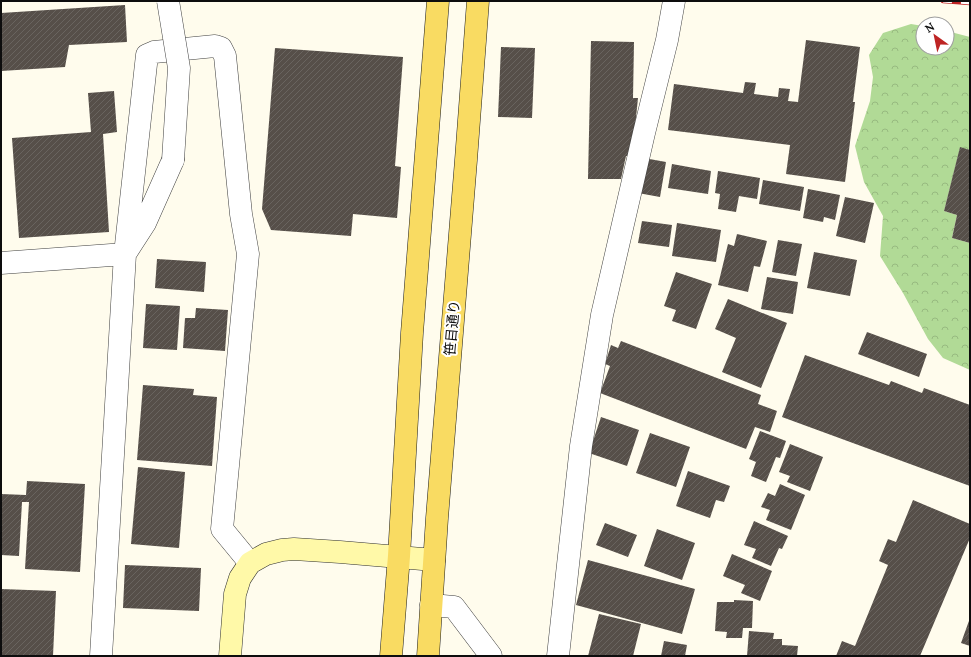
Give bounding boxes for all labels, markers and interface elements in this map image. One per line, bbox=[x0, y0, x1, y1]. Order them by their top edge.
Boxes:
north arrow bbox=[915, 16, 955, 56]
text: N bbox=[922, 19, 937, 36]
street label: 笹目通り bbox=[441, 299, 463, 357]

